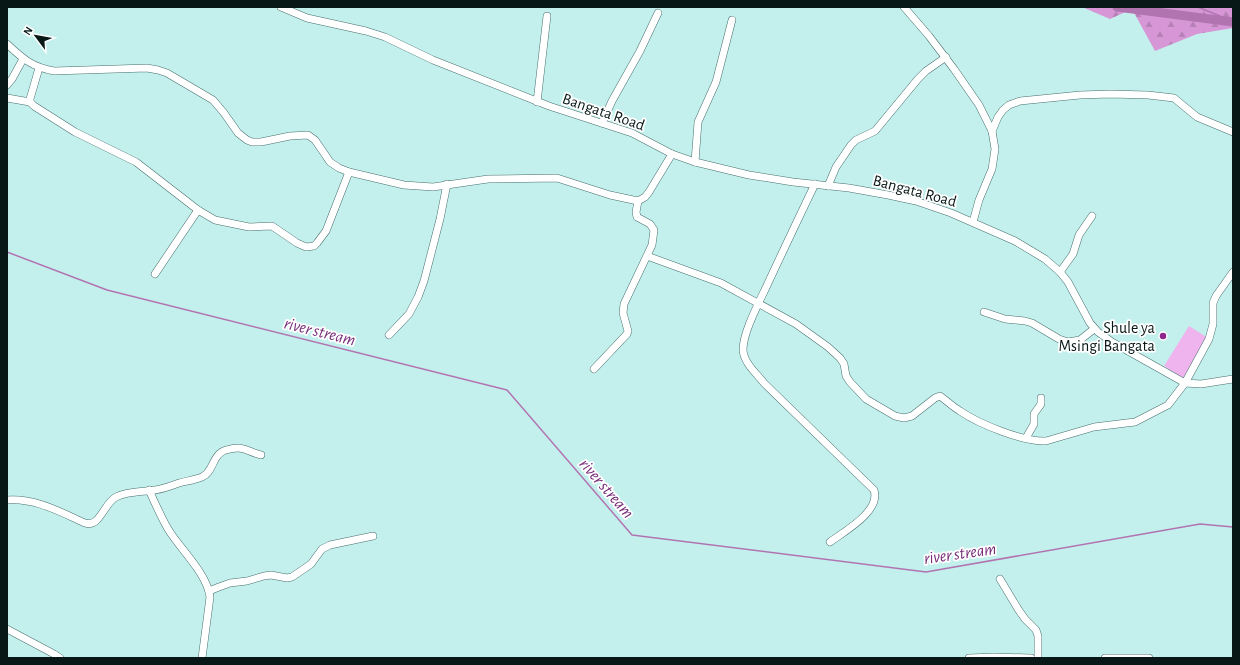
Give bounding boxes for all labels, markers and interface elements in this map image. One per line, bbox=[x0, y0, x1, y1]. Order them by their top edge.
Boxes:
north arrow bbox=[16, 16, 56, 56]
text: N bbox=[21, 25, 35, 37]
street label: Bangata Road bbox=[560, 90, 647, 134]
street label: Bangata Road bbox=[871, 172, 958, 210]
water label: river stream bbox=[282, 314, 357, 349]
place label: Shule ya Msingi Bangata bbox=[1058, 320, 1155, 354]
marker: Shule ya Msingi Bangata bbox=[1158, 331, 1168, 341]
water label: river stream bbox=[576, 455, 637, 521]
water label: river stream bbox=[923, 540, 997, 567]

